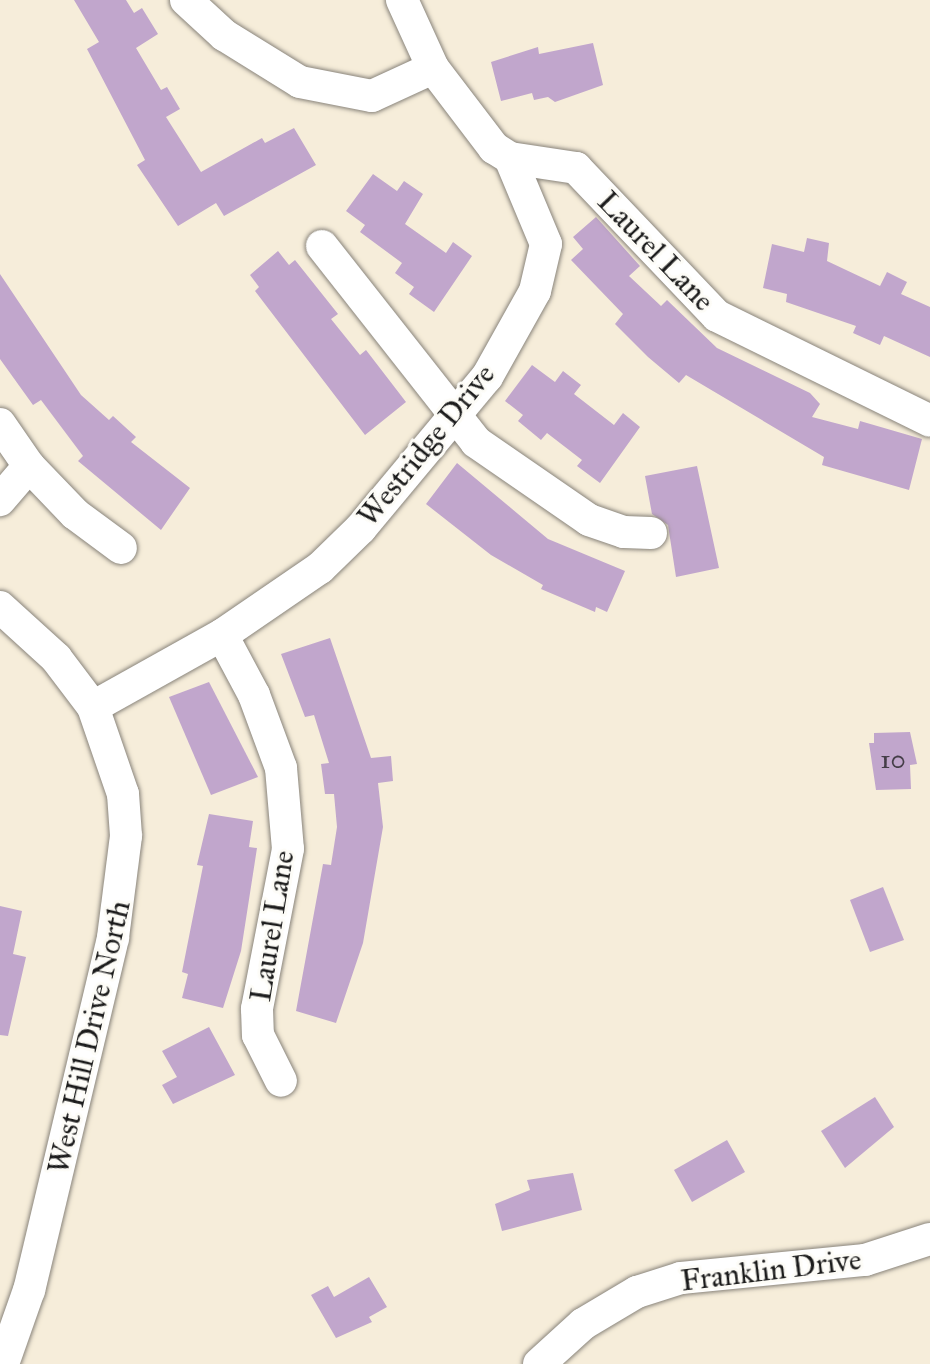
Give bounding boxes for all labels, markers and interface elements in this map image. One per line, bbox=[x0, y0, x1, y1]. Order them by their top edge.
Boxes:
street label: Laurel Lane bbox=[590, 184, 722, 318]
street label: Westridge Drive bbox=[350, 357, 502, 533]
house number: 10 bbox=[880, 744, 906, 776]
street label: Laurel Lane bbox=[242, 848, 302, 1004]
street label: West Hill Drive North bbox=[40, 897, 138, 1177]
street label: Franklin Drive bbox=[679, 1241, 863, 1299]

